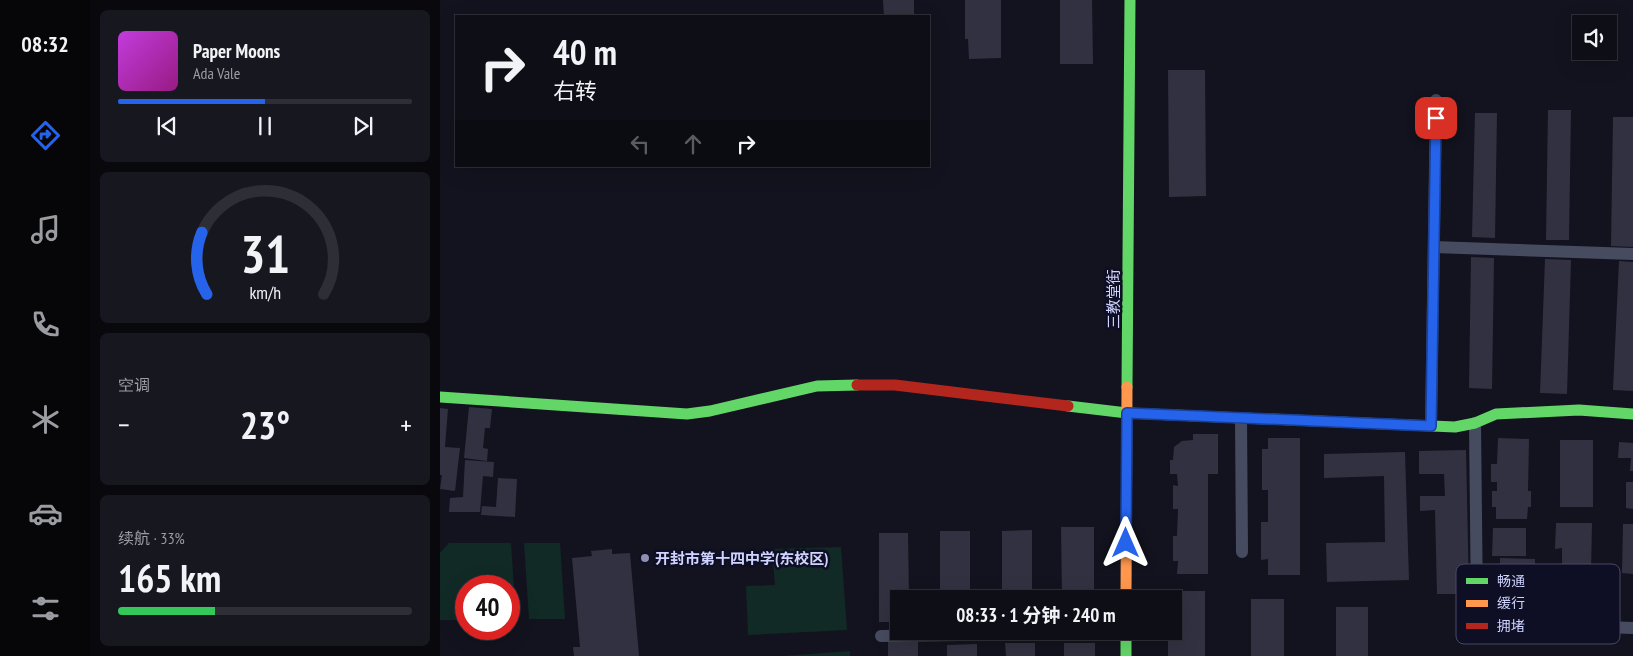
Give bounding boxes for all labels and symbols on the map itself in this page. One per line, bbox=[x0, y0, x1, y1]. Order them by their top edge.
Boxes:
pin bbox=[1415, 97, 1457, 139]
street label: 三教堂街 bbox=[1104, 269, 1123, 329]
position arrow bbox=[1099, 516, 1151, 568]
place label: 开封市第十四中学(东校区) bbox=[655, 549, 828, 568]
marker: 开封市第十四中学(东校区) bbox=[639, 552, 651, 564]
legend bbox=[1456, 564, 1620, 644]
text: 畅通 bbox=[1497, 572, 1525, 590]
speed limit sign: 40 bbox=[455, 575, 520, 640]
text: 缓行 bbox=[1497, 594, 1525, 612]
text: 拥堵 bbox=[1497, 617, 1525, 635]

